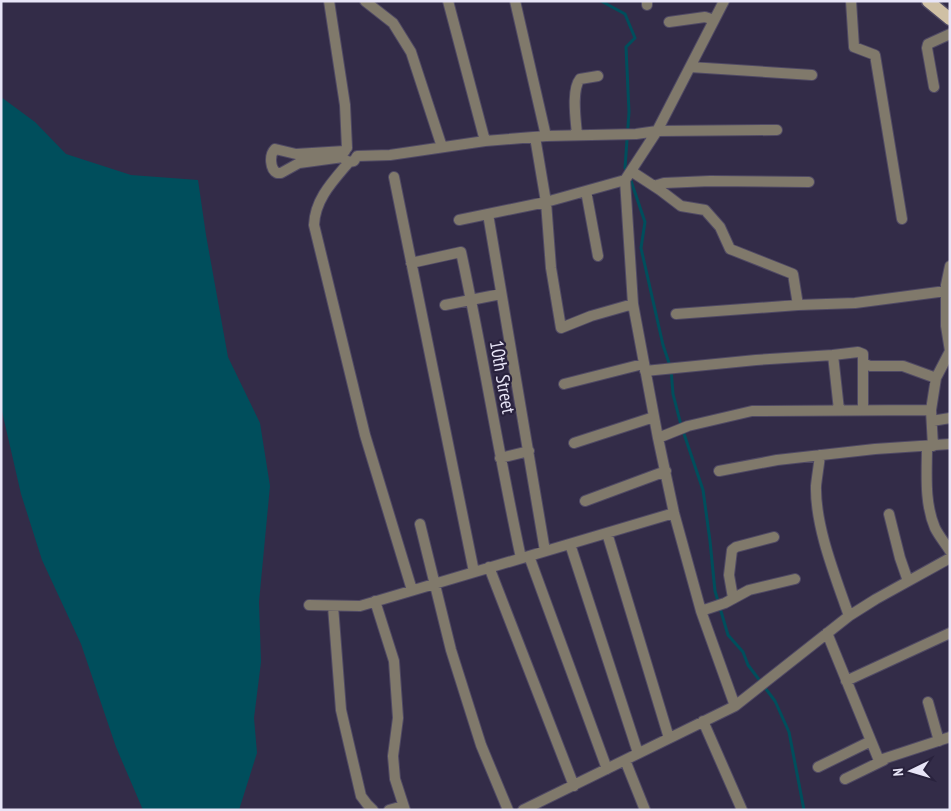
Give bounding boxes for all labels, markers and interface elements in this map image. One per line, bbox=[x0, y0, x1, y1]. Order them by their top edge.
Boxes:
street label: 10th Street bbox=[485, 338, 521, 416]
north arrow bbox=[886, 746, 936, 796]
text: N bbox=[889, 768, 907, 777]

